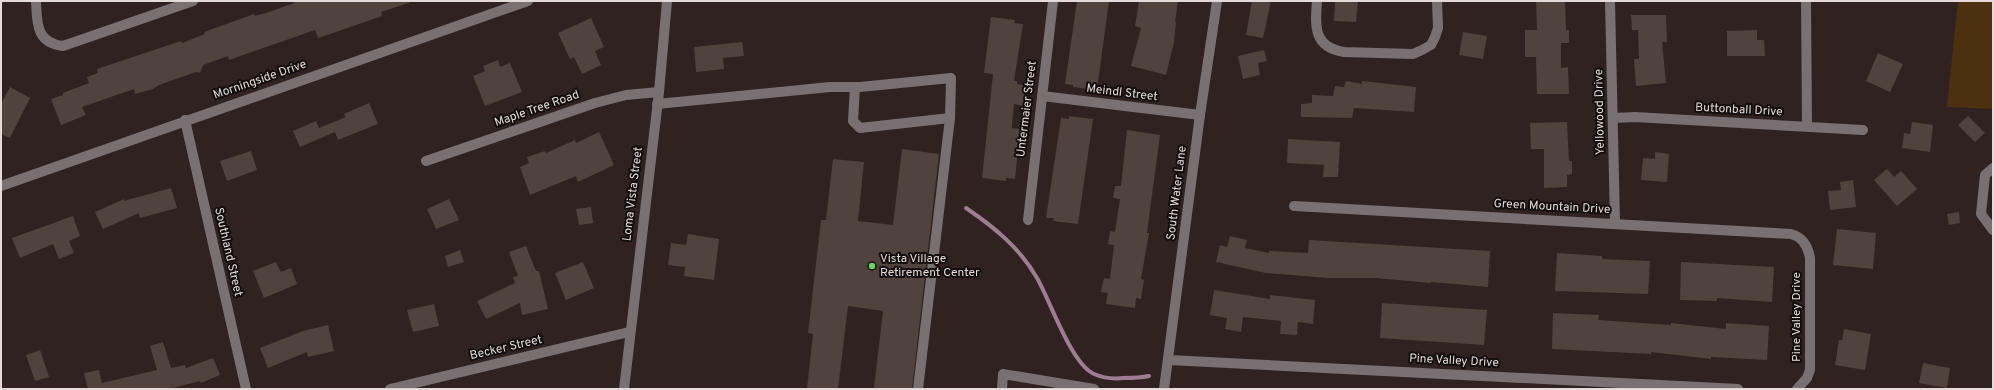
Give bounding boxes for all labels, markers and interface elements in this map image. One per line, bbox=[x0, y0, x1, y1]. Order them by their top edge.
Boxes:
street label: Morningside Drive bbox=[211, 57, 309, 103]
street label: Untermaier Street bbox=[1013, 60, 1041, 158]
street label: Yellowood Drive bbox=[1591, 69, 1609, 155]
street label: Meindl Street bbox=[1085, 81, 1159, 105]
street label: Maple Tree Road bbox=[493, 87, 581, 131]
street label: Buttonball Drive bbox=[1695, 100, 1783, 120]
street label: South Water Lane bbox=[1163, 145, 1191, 241]
street label: Loma Vista Street bbox=[619, 146, 647, 242]
street label: Green Mountain Drive bbox=[1493, 196, 1611, 218]
street label: Southland Street bbox=[210, 206, 246, 298]
place label: Vista Village Retirement Center bbox=[880, 251, 980, 281]
marker: Vista Village Retirement Center bbox=[867, 261, 877, 271]
street label: Pine Valley Drive bbox=[1789, 272, 1805, 362]
street label: Becker Street bbox=[468, 332, 544, 364]
street label: Pine Valley Drive bbox=[1409, 351, 1499, 371]

